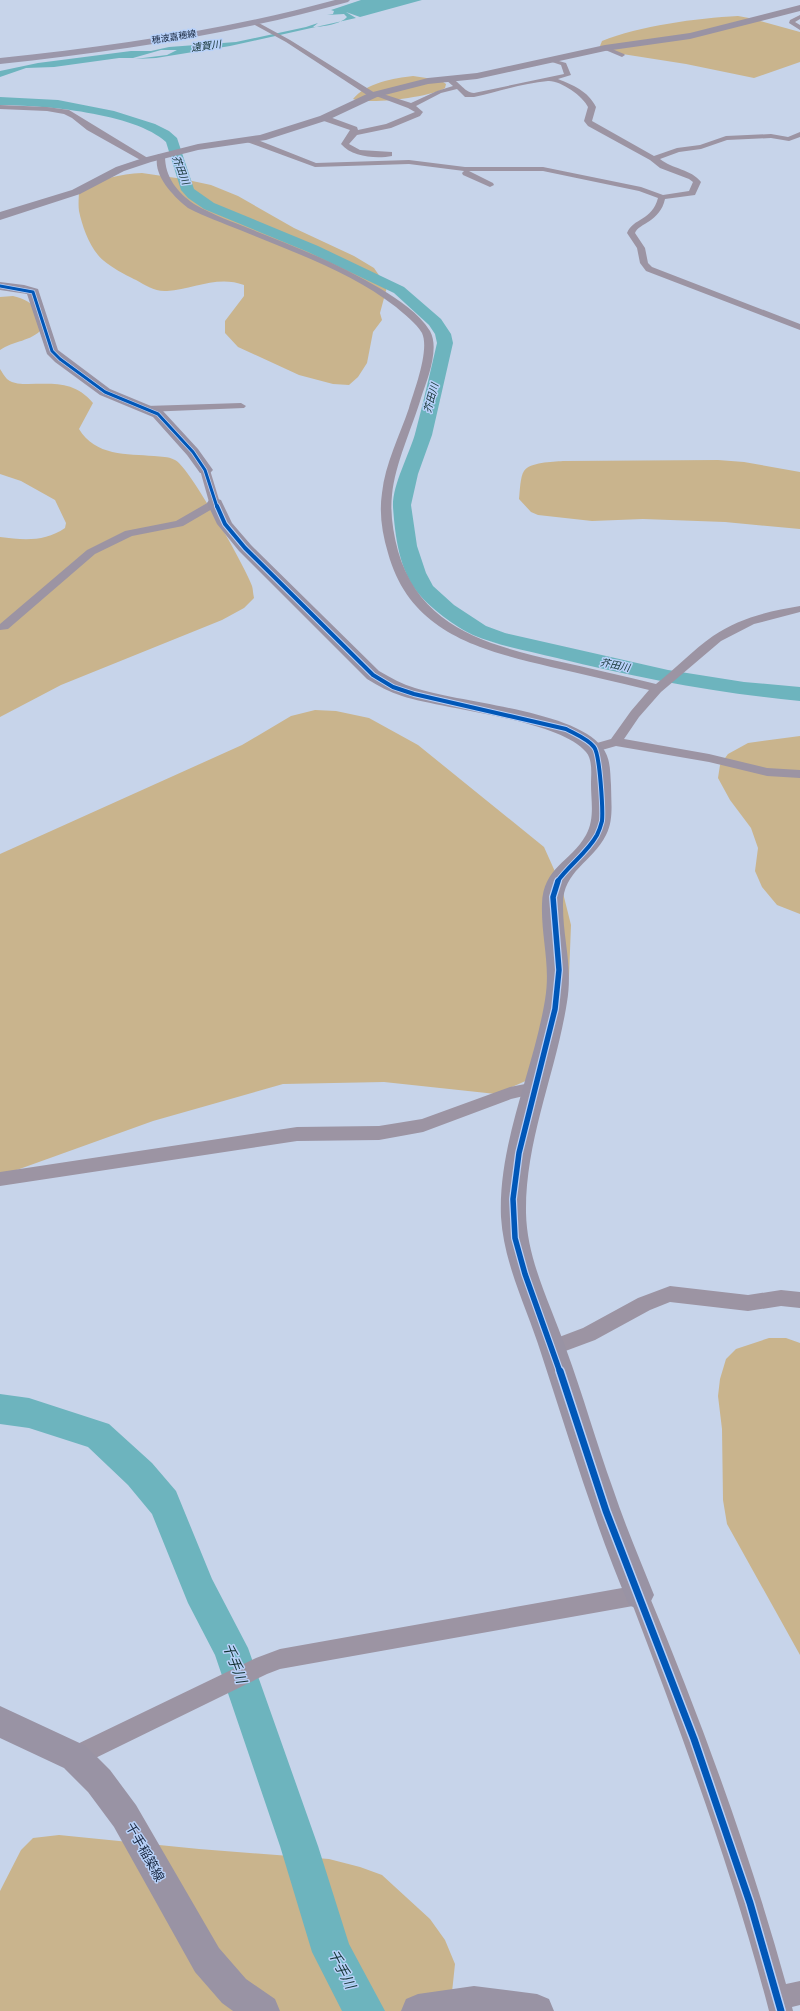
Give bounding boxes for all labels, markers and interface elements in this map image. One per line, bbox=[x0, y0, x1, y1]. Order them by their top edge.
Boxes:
street label: 穂波嘉穂線 bbox=[151, 28, 198, 45]
water label: 遠賀川 bbox=[190, 39, 223, 53]
water label: 芥田川 bbox=[170, 154, 192, 187]
water label: 芥田川 bbox=[422, 381, 440, 414]
water label: 芥田川 bbox=[599, 657, 632, 673]
water label: 千手川 bbox=[220, 1641, 251, 1687]
street label: 千手稲築線 bbox=[123, 1820, 167, 1884]
water label: 千手川 bbox=[325, 1947, 360, 1993]

